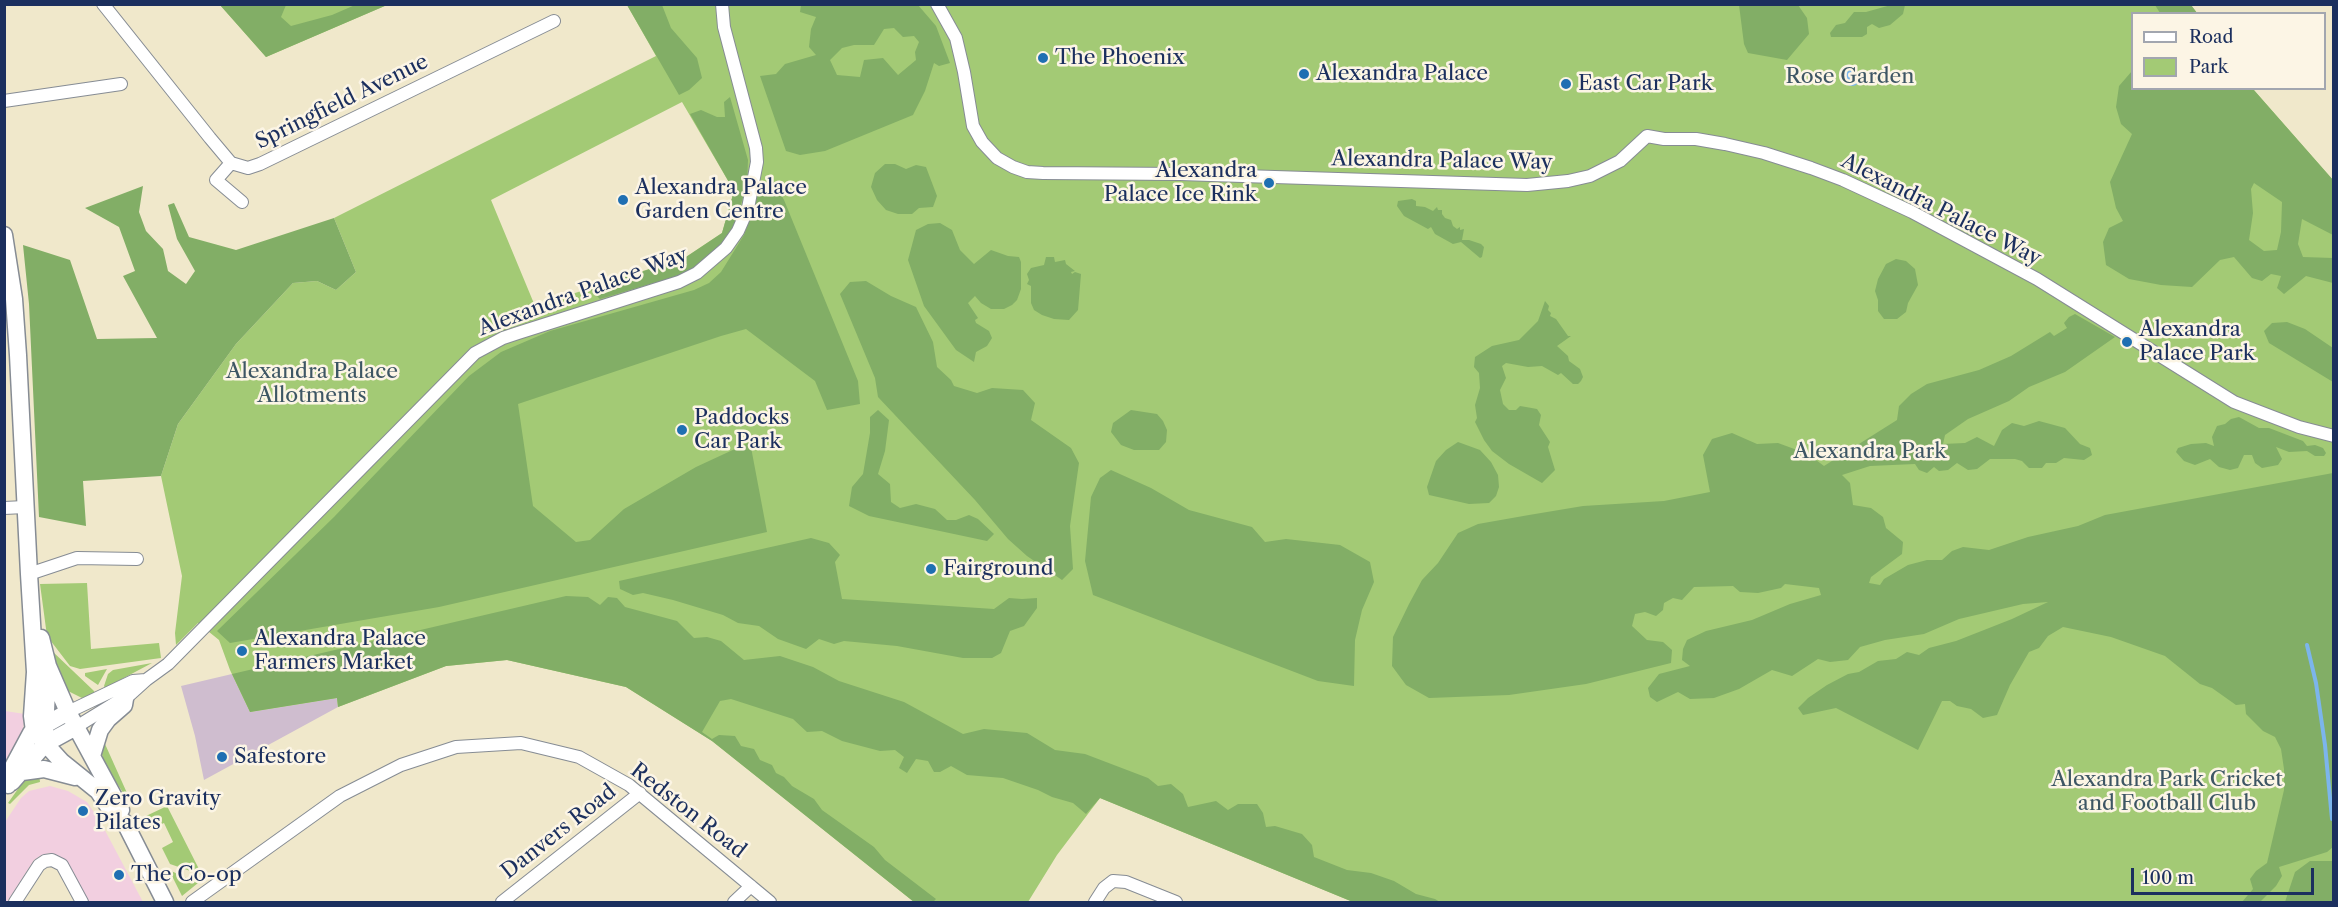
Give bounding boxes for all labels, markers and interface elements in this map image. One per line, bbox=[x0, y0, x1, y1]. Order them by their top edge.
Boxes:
legend bbox=[2131, 12, 2326, 90]
text: Road bbox=[2189, 26, 2234, 48]
place label: The Phoenix bbox=[1055, 45, 1185, 71]
street label: Springfield Avenue bbox=[251, 49, 433, 155]
marker: The Phoenix bbox=[1036, 51, 1050, 65]
text: Park bbox=[2189, 56, 2228, 78]
place label: Alexandra Palace bbox=[1316, 61, 1488, 87]
park label: Rose Garden bbox=[1786, 64, 1914, 90]
marker: Alexandra Palace bbox=[1297, 67, 1311, 81]
place label: East Car Park bbox=[1578, 71, 1713, 97]
marker: East Car Park bbox=[1559, 77, 1573, 91]
street label: Alexandra Palace Way bbox=[1331, 146, 1553, 176]
street label: Alexandra Palace Way bbox=[1837, 149, 2045, 271]
place label: Alexandra Palace Ice Rink bbox=[1104, 158, 1257, 208]
place label: Alexandra Palace Garden Centre bbox=[635, 175, 807, 225]
marker: Alexandra Palace Ice Rink bbox=[1262, 176, 1276, 190]
marker: Alexandra Palace Garden Centre bbox=[616, 193, 630, 207]
street label: Alexandra Palace Way bbox=[475, 242, 691, 342]
place label: Alexandra Palace Park bbox=[2139, 317, 2255, 367]
marker: Alexandra Palace Park bbox=[2120, 335, 2134, 349]
park label: Alexandra Palace Allotments bbox=[226, 359, 398, 409]
place label: Paddocks Car Park bbox=[694, 405, 789, 455]
marker: Paddocks Car Park bbox=[675, 423, 689, 437]
park label: Alexandra Park bbox=[1793, 439, 1947, 465]
place label: Fairground bbox=[943, 556, 1054, 582]
marker: Fairground bbox=[924, 562, 938, 576]
place label: Alexandra Palace Farmers Market bbox=[254, 626, 426, 676]
marker: Alexandra Palace Farmers Market bbox=[235, 644, 249, 658]
place label: Safestore bbox=[234, 744, 326, 770]
marker: Safestore bbox=[215, 750, 229, 764]
street label: Redston Road bbox=[625, 758, 751, 864]
park label: Alexandra Park Cricket and Football Club bbox=[2051, 767, 2283, 817]
street label: Danvers Road bbox=[497, 779, 621, 885]
place label: Zero Gravity Pilates bbox=[95, 786, 221, 836]
marker: Zero Gravity Pilates bbox=[76, 804, 90, 818]
scale bar bbox=[2134, 856, 2317, 894]
place label: The Co-op bbox=[131, 862, 242, 888]
text: 100 m bbox=[2142, 867, 2194, 889]
marker: The Co-op bbox=[112, 868, 126, 882]

